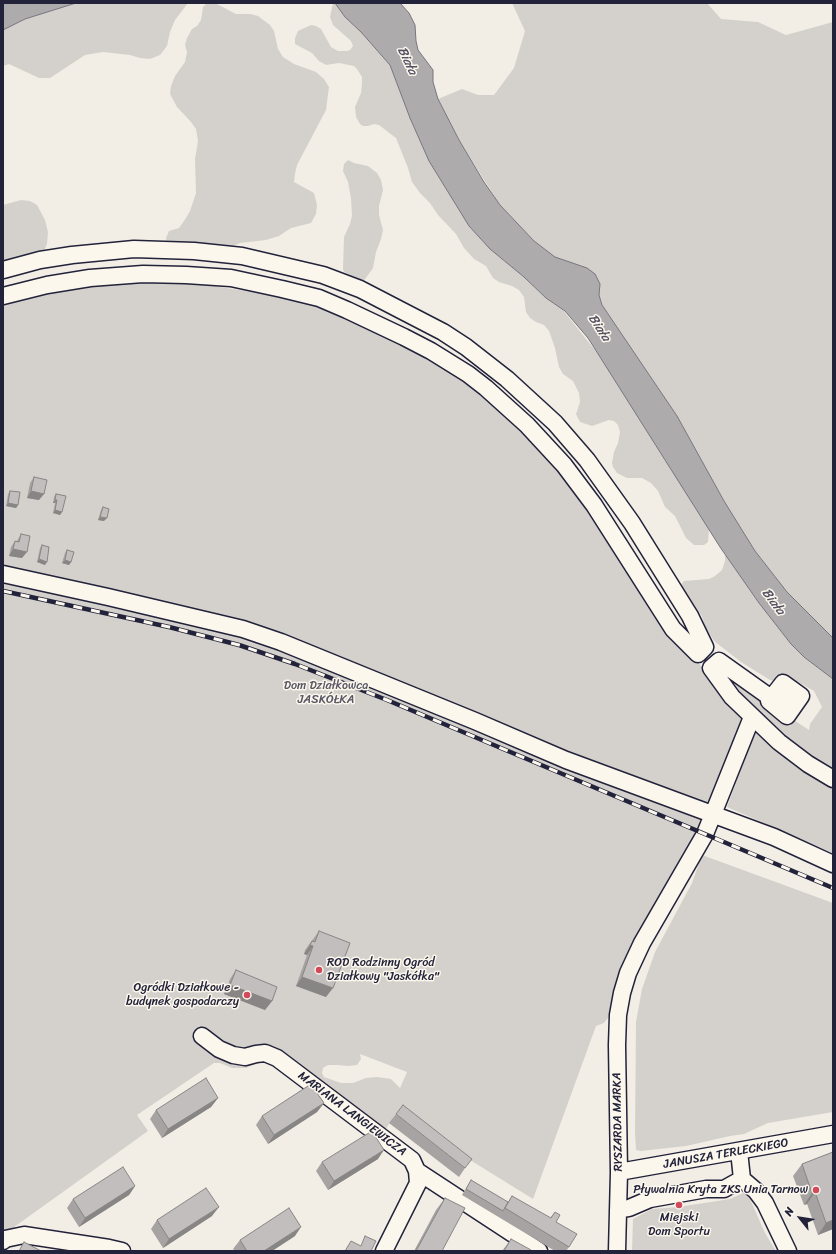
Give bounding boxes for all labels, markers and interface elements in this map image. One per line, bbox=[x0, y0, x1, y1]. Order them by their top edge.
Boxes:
water label: Biała bbox=[394, 45, 420, 77]
water label: Biała bbox=[585, 312, 613, 344]
water label: Biała bbox=[758, 586, 788, 618]
park label: Dom Działkowca JASKÓŁKA bbox=[284, 679, 368, 707]
place label: ROD Rodzinny Ogród Działkowy "Jaskółka" bbox=[327, 956, 439, 984]
marker: ROD Rodzinny Ogród Działkowy "Jaskółka" bbox=[314, 965, 324, 975]
place label: Ogródki Działkowe - budynek gospodarczy bbox=[126, 981, 239, 1009]
marker: Ogródki Działkowe - budynek gospodarczy bbox=[242, 990, 252, 1000]
street label: MARIANA LANGIEWICZA bbox=[295, 1069, 409, 1159]
street label: RYSZARDA MARKA bbox=[610, 1072, 626, 1172]
street label: JANUSZA TERLECKIEGO bbox=[662, 1136, 790, 1172]
place label: Pływalnia Kryta ZKS Unia Tarnow bbox=[633, 1183, 808, 1197]
marker: Pływalnia Kryta ZKS Unia Tarnow bbox=[811, 1185, 821, 1195]
north arrow bbox=[780, 1198, 820, 1238]
marker: Miejski Dom Sportu bbox=[674, 1200, 684, 1210]
text: N bbox=[779, 1204, 799, 1220]
place label: Miejski Dom Sportu bbox=[648, 1211, 710, 1239]

